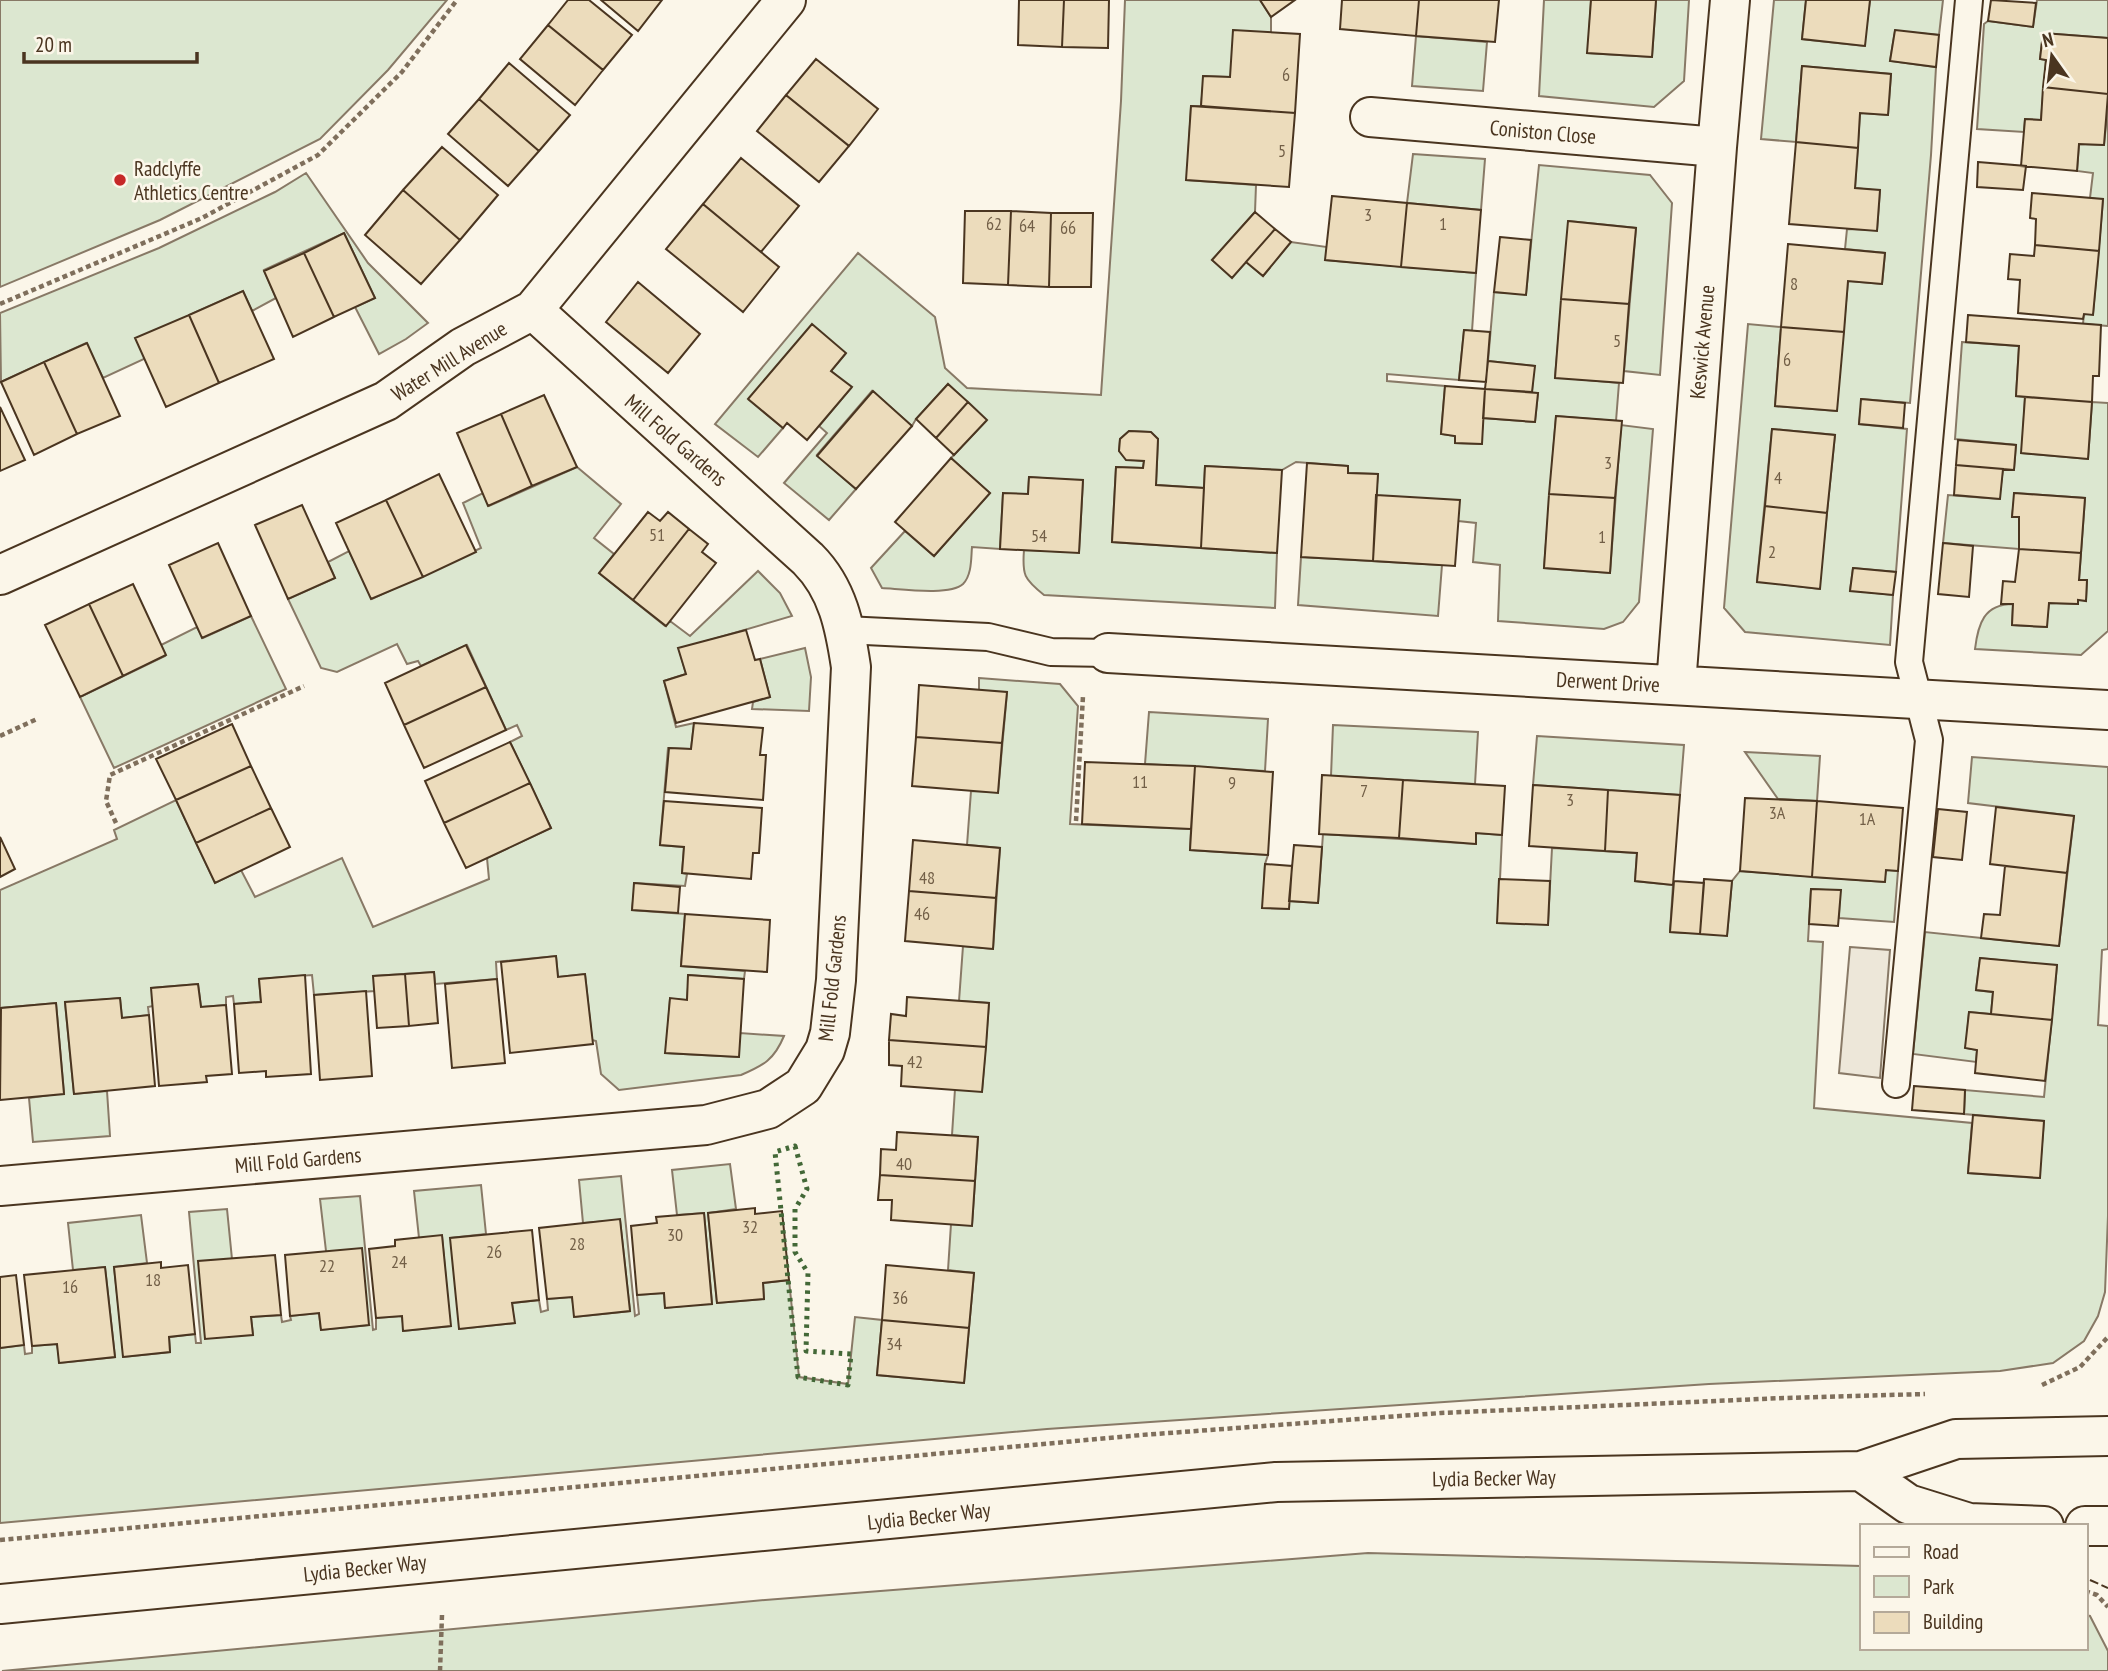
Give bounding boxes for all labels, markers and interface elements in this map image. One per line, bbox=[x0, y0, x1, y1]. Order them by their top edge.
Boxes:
scale bar bbox=[24, 21, 198, 65]
north arrow bbox=[2017, 21, 2087, 91]
text: N bbox=[2040, 27, 2056, 52]
text: 20 m bbox=[35, 31, 72, 58]
house number: 6 bbox=[1282, 63, 1290, 86]
street label: Coniston Close bbox=[1489, 114, 1597, 150]
house number: 5 bbox=[1278, 139, 1286, 162]
place label: Radclyffe Athletics Centre bbox=[134, 155, 249, 206]
marker: Radclyffe Athletics Centre bbox=[112, 172, 128, 188]
house number: 3 bbox=[1364, 203, 1372, 226]
house number: 62 bbox=[986, 212, 1002, 235]
house number: 1 bbox=[1439, 212, 1447, 235]
house number: 64 bbox=[1019, 214, 1035, 237]
house number: 66 bbox=[1060, 216, 1076, 239]
house number: 8 bbox=[1790, 272, 1798, 295]
street label: Keswick Avenue bbox=[1684, 284, 1720, 400]
street label: Water Mill Avenue bbox=[386, 315, 512, 407]
house number: 5 bbox=[1613, 329, 1621, 352]
house number: 6 bbox=[1783, 348, 1791, 371]
street label: Mill Fold Gardens bbox=[619, 388, 733, 492]
house number: 3 bbox=[1604, 451, 1612, 474]
house number: 4 bbox=[1774, 466, 1782, 489]
house number: 51 bbox=[649, 523, 665, 546]
house number: 54 bbox=[1031, 524, 1047, 547]
house number: 1 bbox=[1598, 525, 1606, 548]
house number: 2 bbox=[1768, 540, 1776, 563]
street label: Derwent Drive bbox=[1555, 666, 1661, 698]
house number: 11 bbox=[1132, 770, 1148, 793]
house number: 9 bbox=[1228, 771, 1236, 794]
house number: 7 bbox=[1360, 779, 1368, 802]
house number: 3 bbox=[1566, 788, 1574, 811]
house number: 3A bbox=[1769, 801, 1786, 824]
house number: 1A bbox=[1859, 807, 1876, 830]
house number: 48 bbox=[919, 866, 935, 889]
house number: 46 bbox=[914, 902, 930, 925]
street label: Mill Fold Gardens bbox=[812, 913, 852, 1043]
house number: 42 bbox=[907, 1050, 923, 1073]
street label: Mill Fold Gardens bbox=[234, 1141, 362, 1179]
house number: 40 bbox=[896, 1152, 912, 1175]
house number: 32 bbox=[742, 1215, 758, 1238]
house number: 30 bbox=[667, 1223, 683, 1246]
house number: 28 bbox=[569, 1232, 585, 1255]
house number: 26 bbox=[486, 1240, 502, 1263]
house number: 24 bbox=[391, 1250, 407, 1273]
house number: 22 bbox=[319, 1254, 335, 1277]
house number: 18 bbox=[145, 1268, 161, 1291]
house number: 16 bbox=[62, 1275, 78, 1298]
house number: 36 bbox=[892, 1286, 908, 1309]
house number: 34 bbox=[886, 1332, 902, 1355]
street label: Lydia Becker Way bbox=[1432, 1463, 1556, 1493]
street label: Lydia Becker Way bbox=[866, 1496, 992, 1536]
legend bbox=[1860, 1524, 2087, 1650]
text: Road bbox=[1923, 1538, 1959, 1565]
street label: Lydia Becker Way bbox=[302, 1548, 428, 1588]
text: Park bbox=[1923, 1573, 1954, 1600]
text: Building bbox=[1923, 1608, 1983, 1635]

